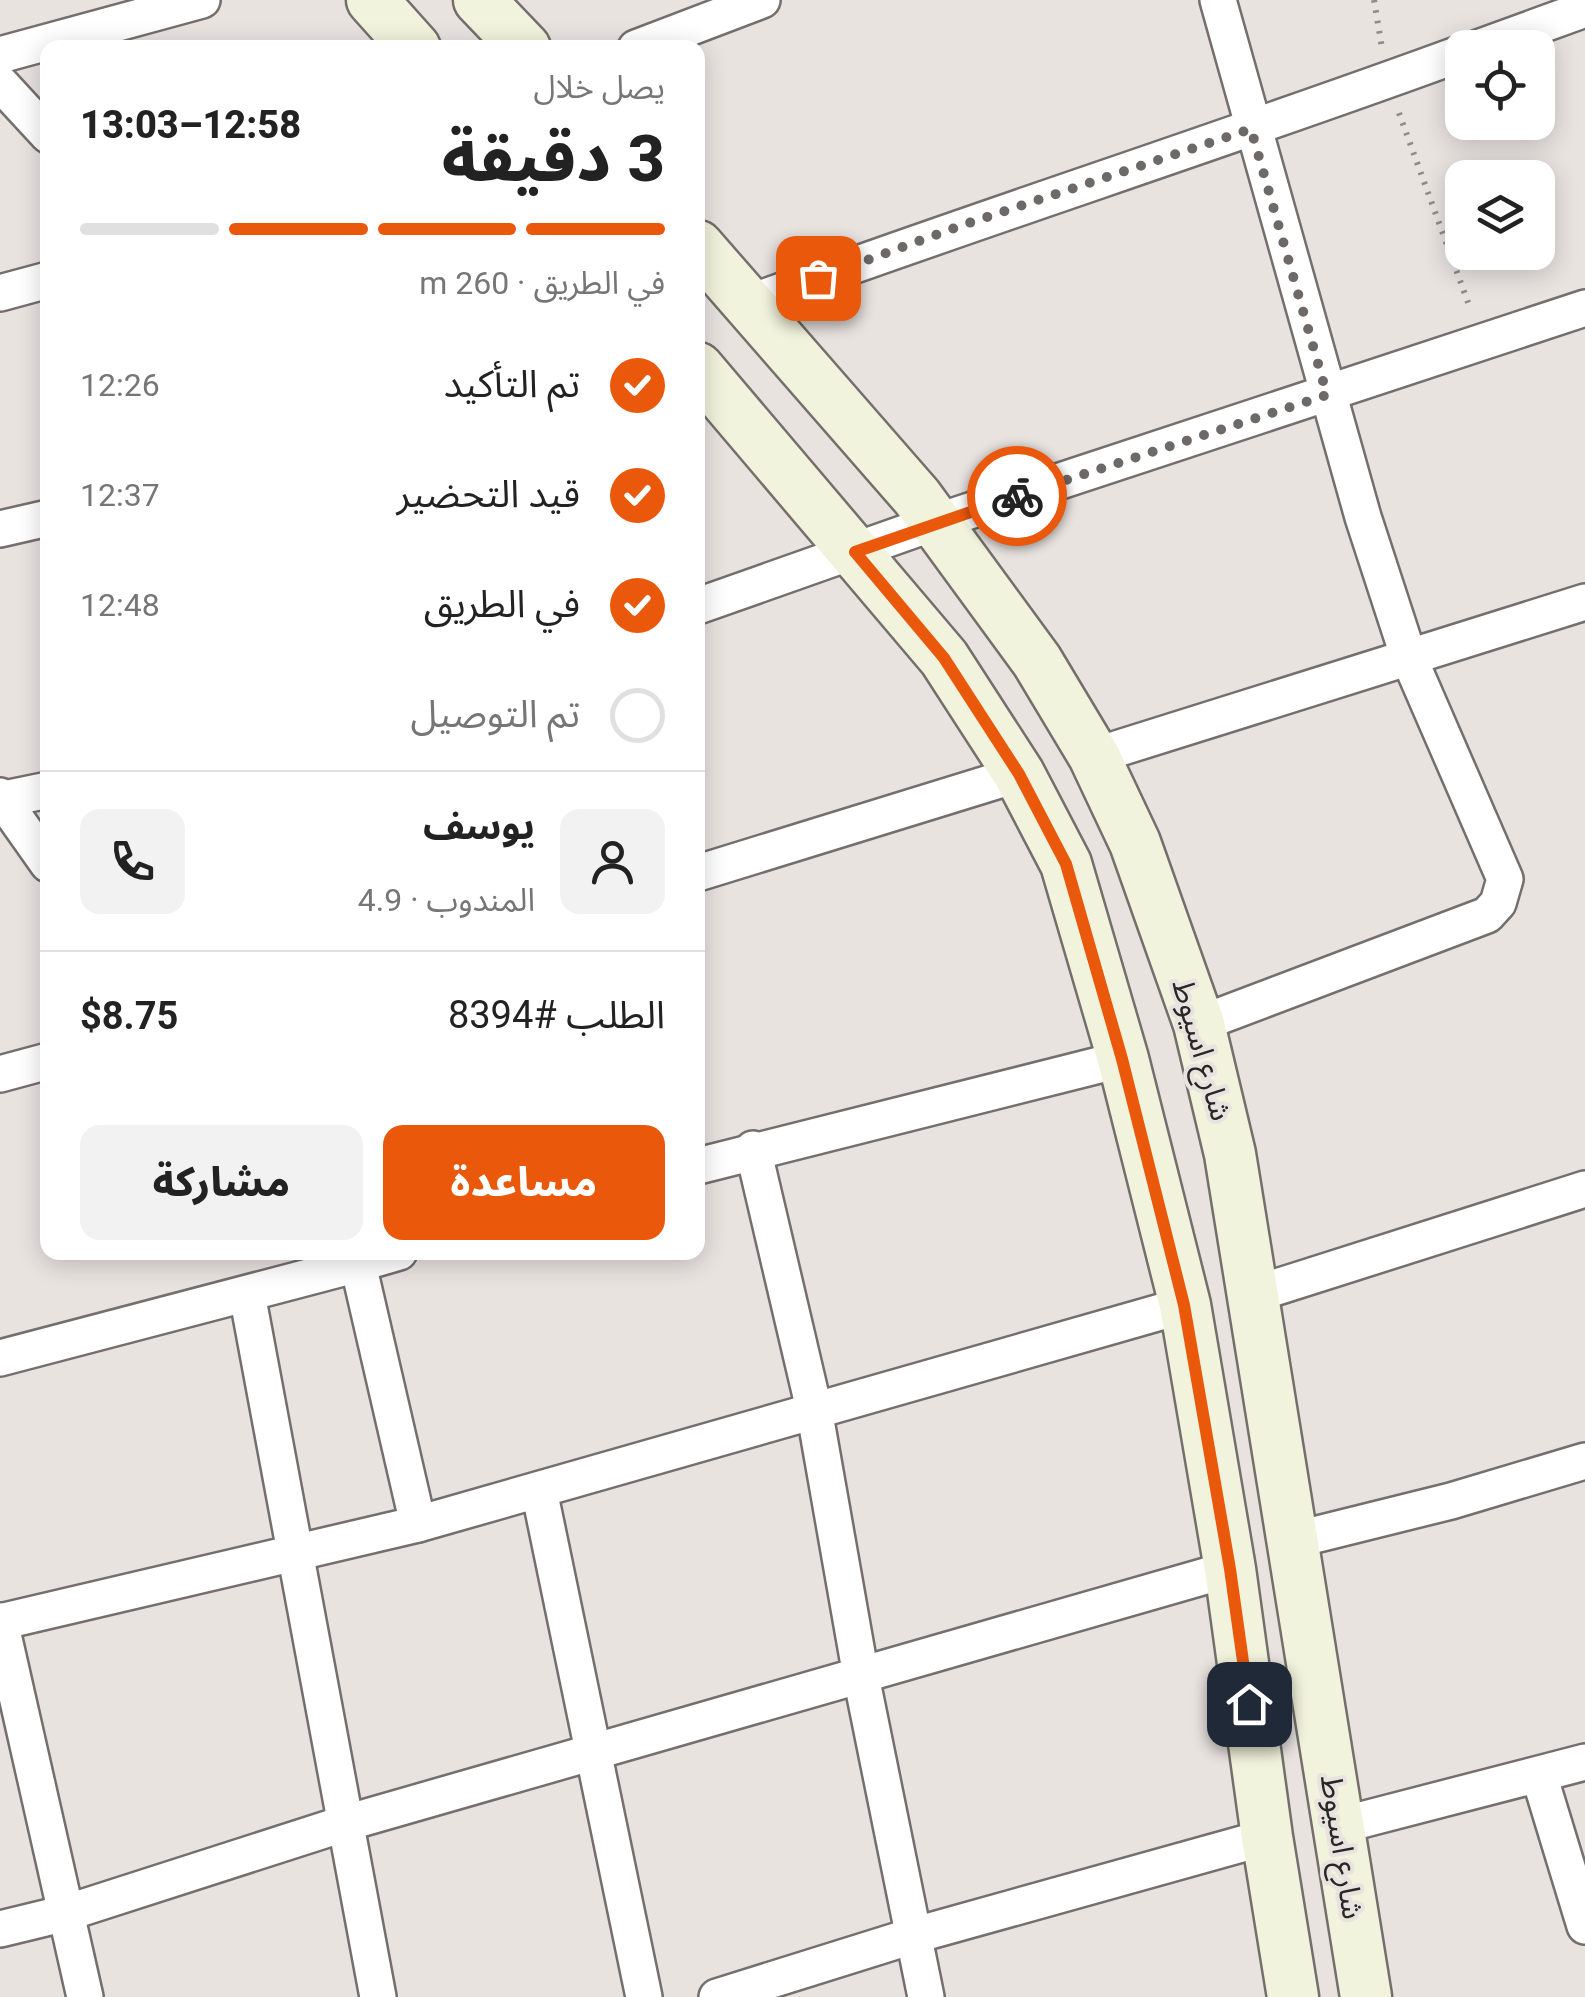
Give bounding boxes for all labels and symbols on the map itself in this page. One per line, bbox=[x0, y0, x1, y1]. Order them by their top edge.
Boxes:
pin bbox=[776, 236, 861, 321]
courier bbox=[967, 446, 1067, 546]
street label: شارع اسيوط bbox=[1161, 975, 1239, 1126]
pin bbox=[1207, 1662, 1292, 1747]
street label: شارع اسيوط bbox=[1309, 1772, 1371, 1922]

